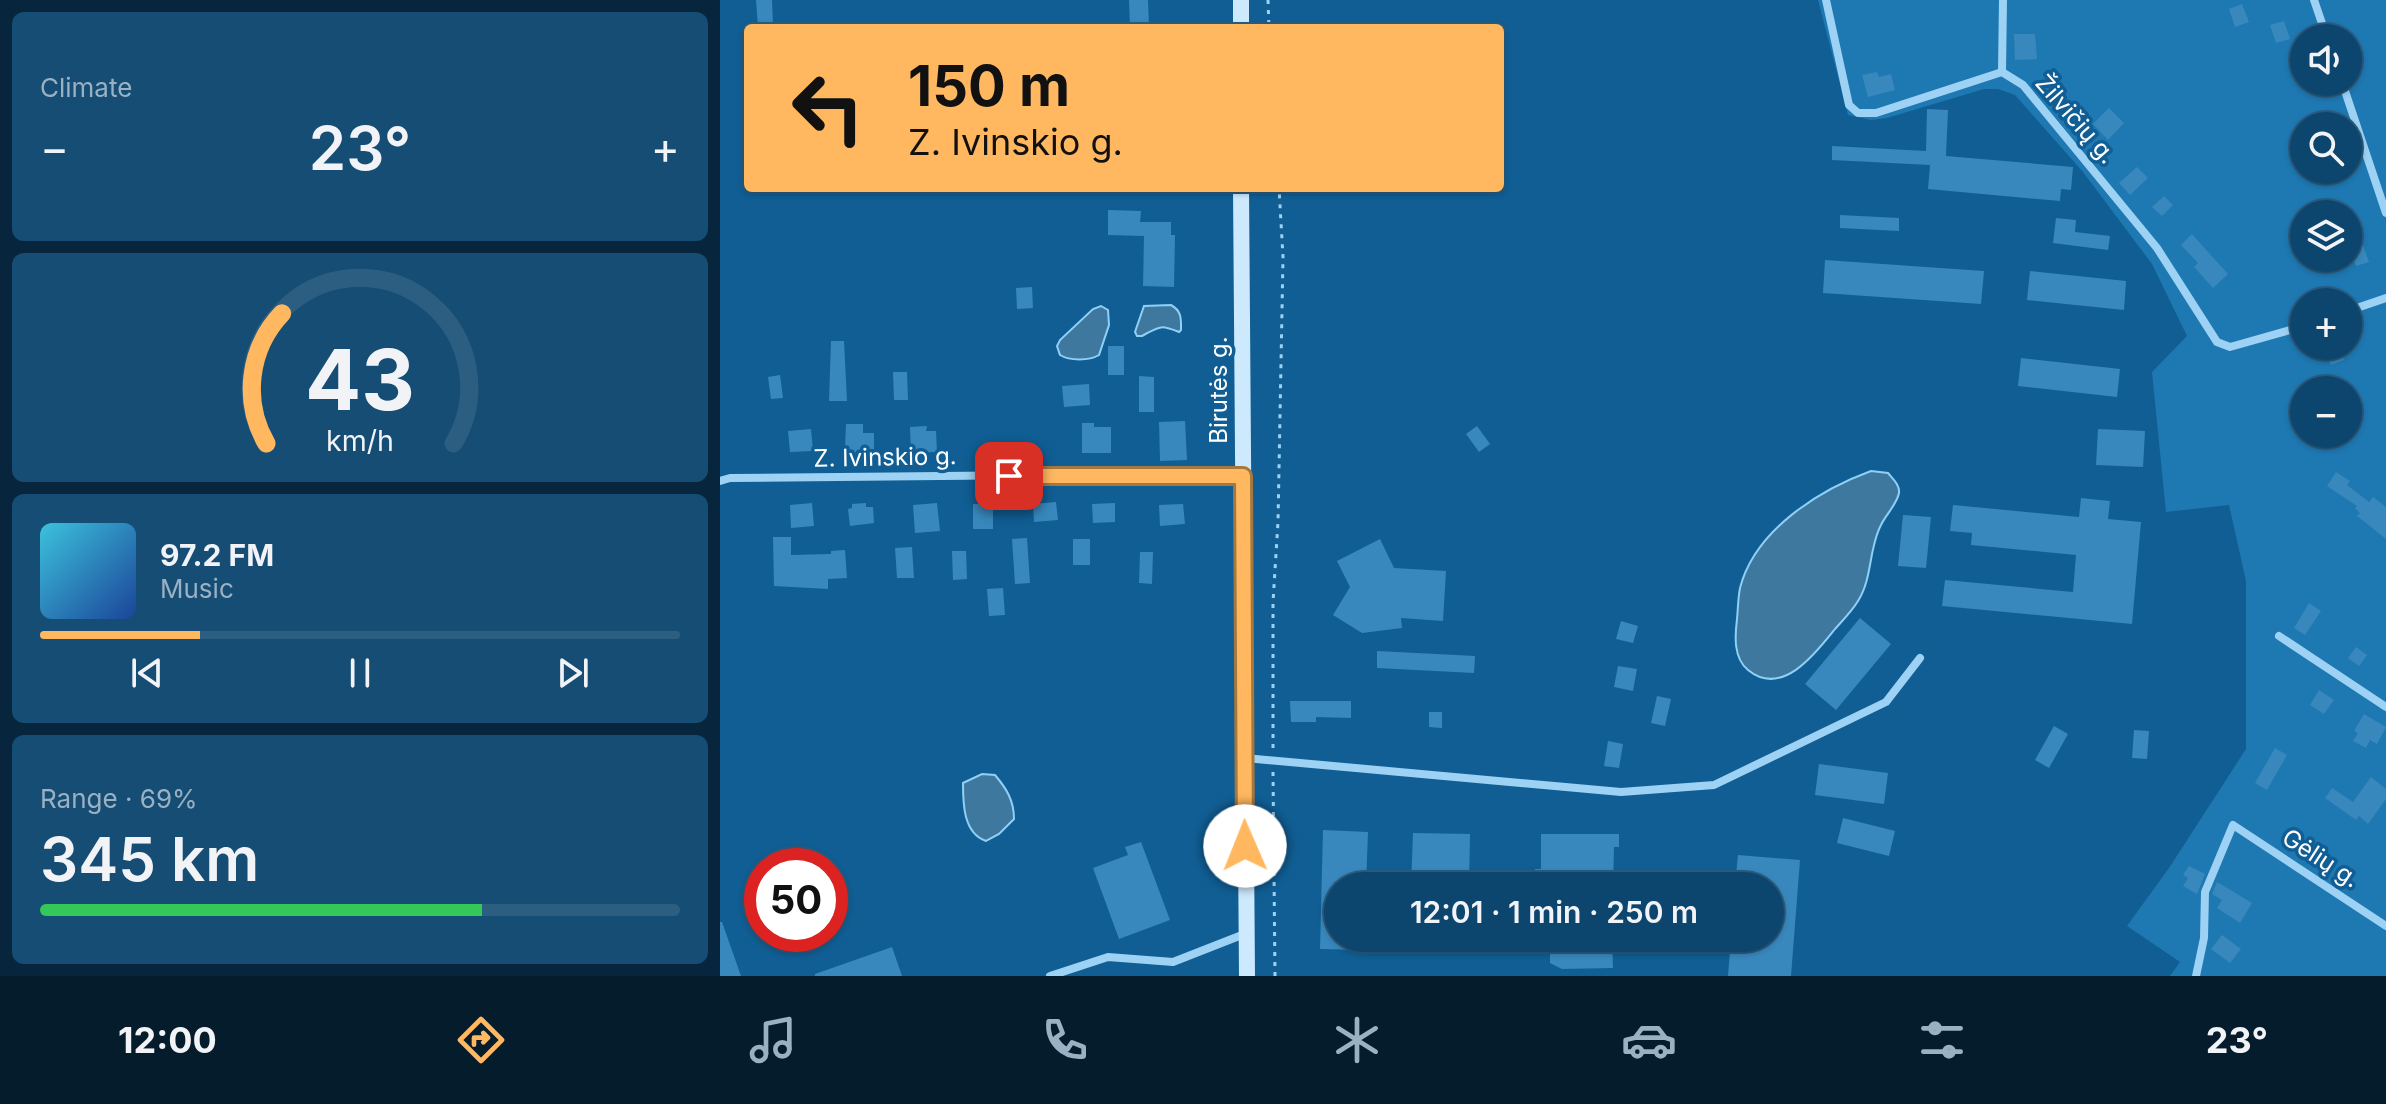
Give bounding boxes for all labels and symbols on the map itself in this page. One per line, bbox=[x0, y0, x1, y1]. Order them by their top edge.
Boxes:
street label: Žilvičių g. bbox=[2030, 68, 2123, 169]
street label: Birutės g. bbox=[1204, 336, 1233, 444]
street label: Z. Ivinskio g. bbox=[813, 441, 957, 473]
pin bbox=[975, 442, 1043, 510]
position arrow bbox=[1203, 804, 1287, 888]
street label: Gėlių g. bbox=[2277, 822, 2365, 894]
speed limit sign: 50 bbox=[744, 848, 848, 952]

